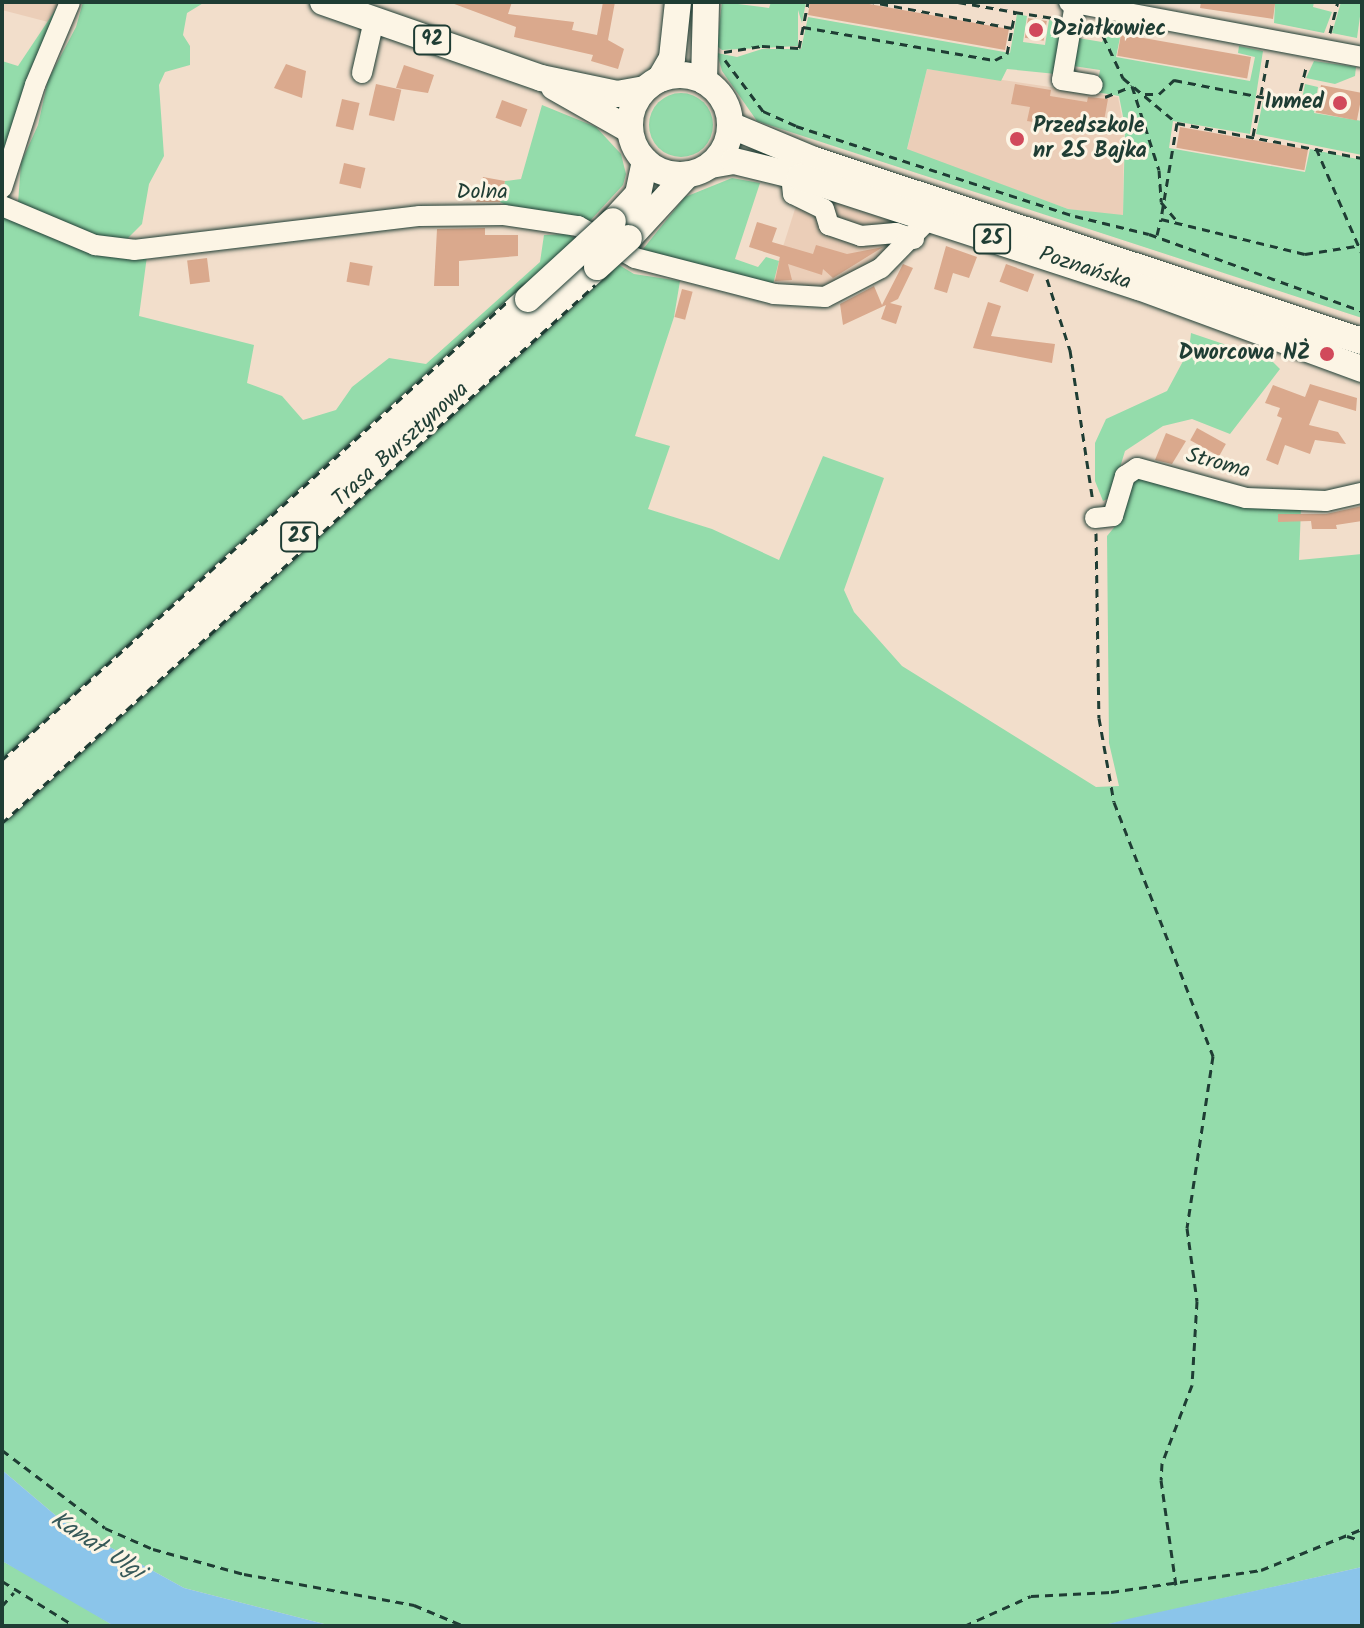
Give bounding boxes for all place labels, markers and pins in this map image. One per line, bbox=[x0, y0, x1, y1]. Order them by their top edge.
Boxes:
place label: Działkowiec bbox=[1052, 17, 1166, 43]
marker: Działkowiec bbox=[1027, 21, 1045, 39]
place label: Inmed bbox=[1264, 90, 1324, 116]
marker: Inmed bbox=[1331, 94, 1349, 112]
place label: Przedszkole nr 25 Bajka bbox=[1033, 113, 1147, 164]
marker: Przedszkole nr 25 Bajka bbox=[1008, 130, 1026, 148]
place label: Dworcowa NŻ bbox=[1179, 341, 1311, 367]
marker: Dworcowa NŻ bbox=[1318, 345, 1336, 363]

